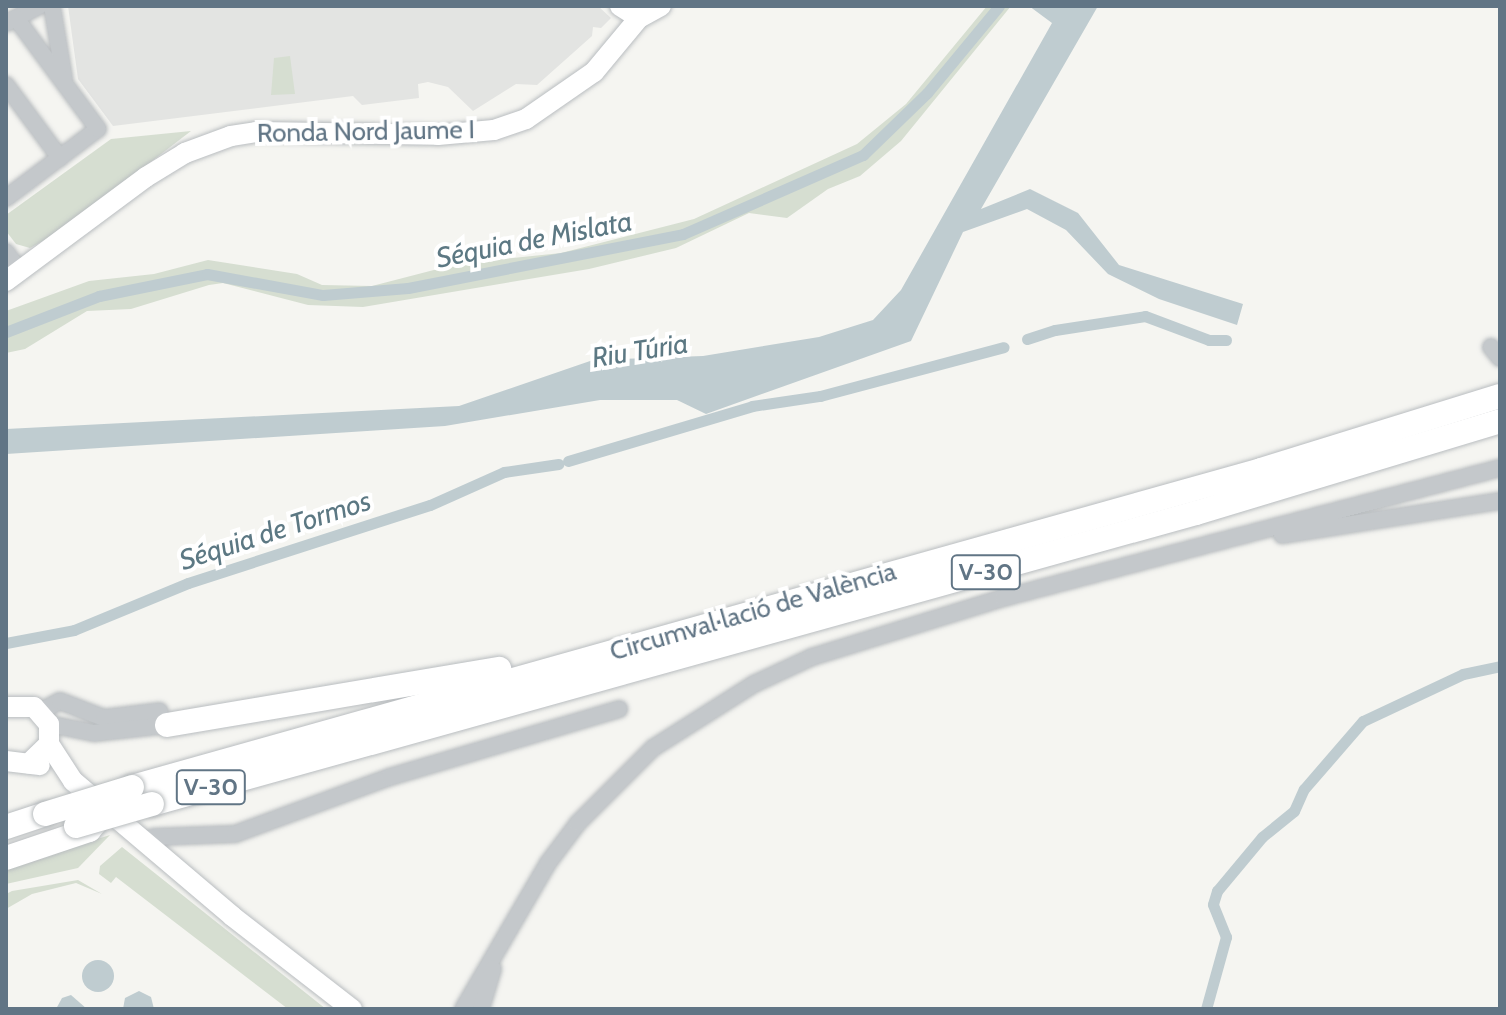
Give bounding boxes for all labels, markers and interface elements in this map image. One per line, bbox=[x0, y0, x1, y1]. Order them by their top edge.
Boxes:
street label: Ronda Nord Jaume I bbox=[257, 114, 475, 150]
water label: Séquia de Mislata bbox=[433, 204, 635, 274]
water label: Riu Túria bbox=[589, 326, 691, 374]
water label: Séquia de Tormos bbox=[175, 483, 375, 577]
road number: V-30 bbox=[950, 552, 1022, 592]
street label: Circumval·lació de València bbox=[606, 556, 900, 668]
road number: V-30 bbox=[175, 767, 247, 807]

